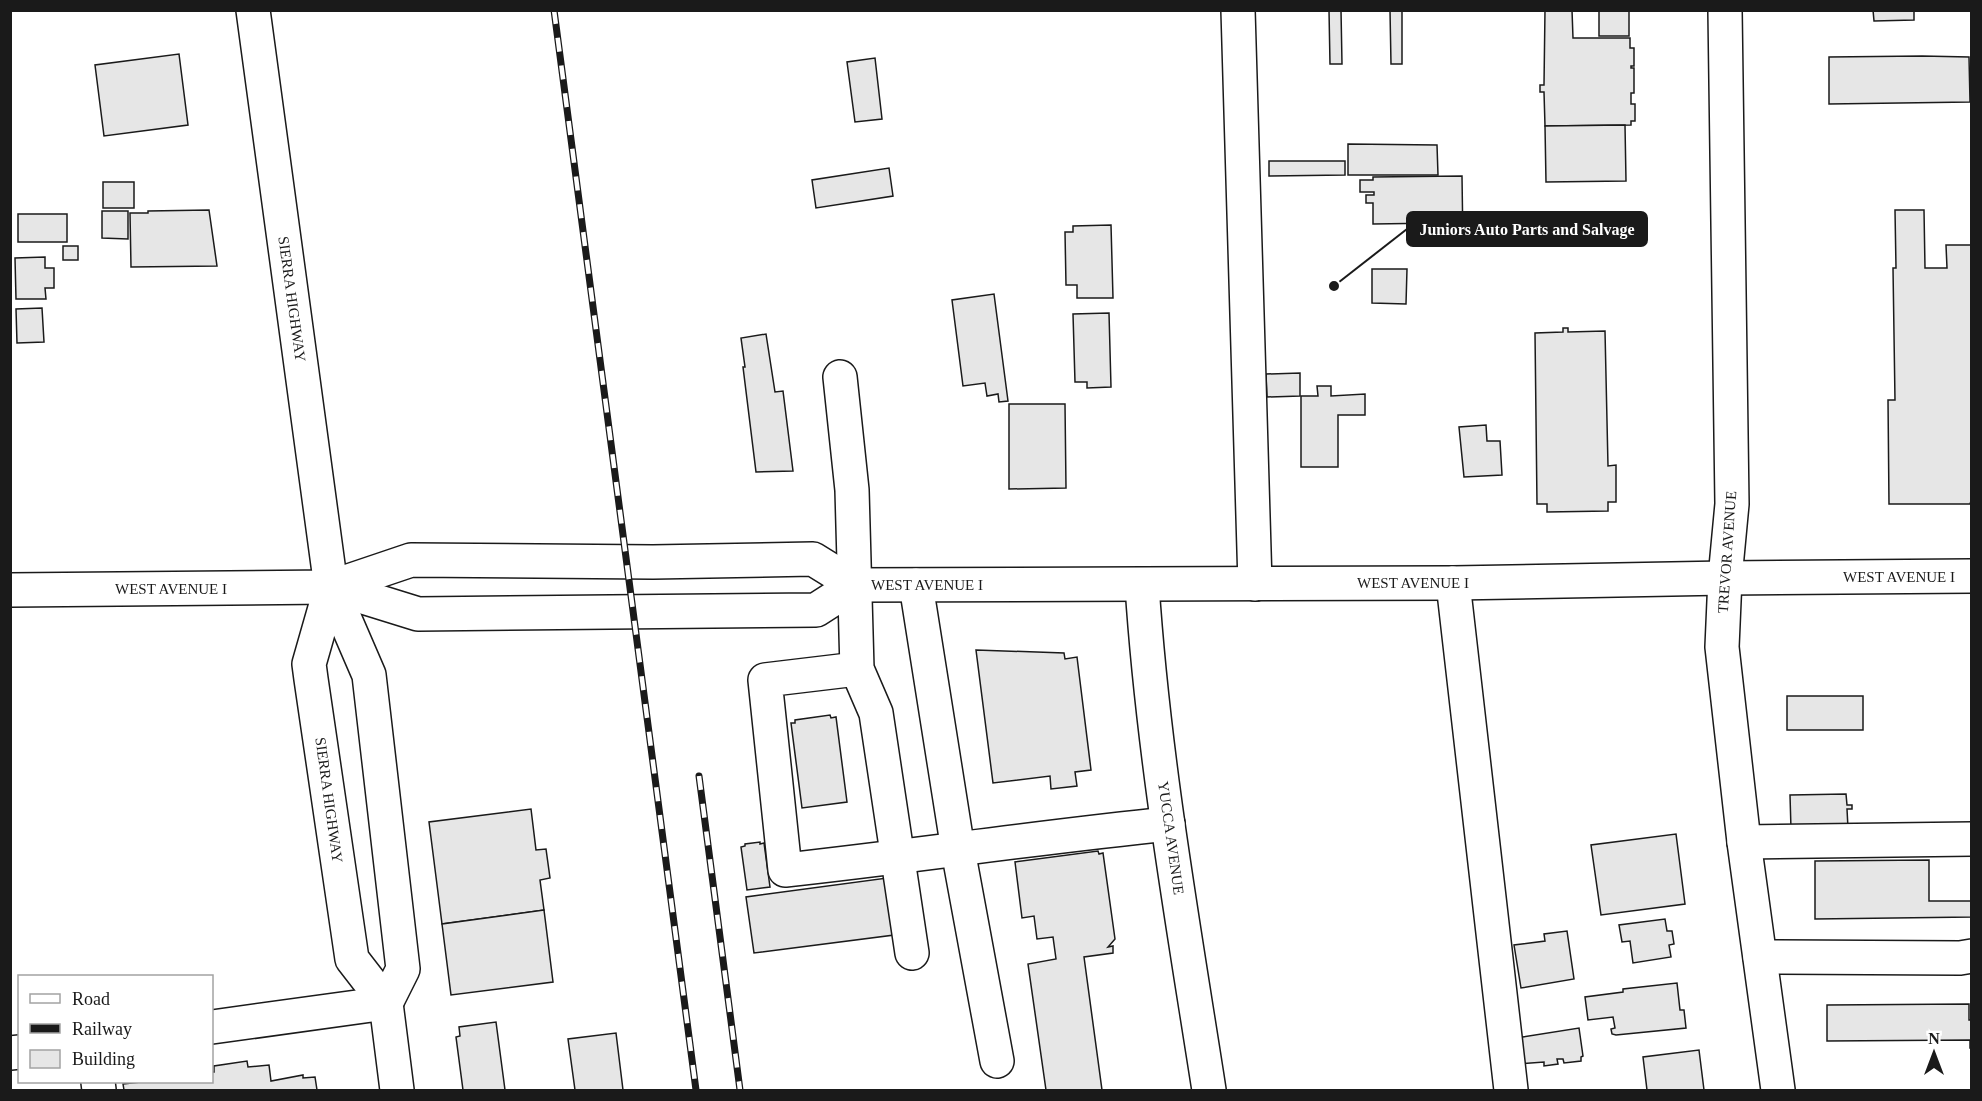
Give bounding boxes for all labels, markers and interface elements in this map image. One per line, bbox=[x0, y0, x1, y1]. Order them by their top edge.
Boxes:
callout: Juniors Auto Parts and Salvage bbox=[1407, 212, 1647, 246]
text: Juniors Auto Parts and Salvage bbox=[1419, 221, 1635, 239]
street label: SIERRA HIGHWAY bbox=[275, 235, 309, 363]
street label: TREVOR AVENUE bbox=[1715, 490, 1739, 614]
street label: WEST AVENUE I bbox=[1843, 569, 1955, 585]
street label: WEST AVENUE I bbox=[1357, 575, 1469, 591]
street label: WEST AVENUE I bbox=[871, 577, 983, 593]
street label: WEST AVENUE I bbox=[115, 581, 227, 597]
street label: SIERRA HIGHWAY bbox=[312, 736, 346, 864]
street label: YUCCA AVENUE bbox=[1155, 780, 1187, 896]
legend bbox=[18, 975, 213, 1083]
text: Road bbox=[72, 989, 110, 1009]
text: Railway bbox=[72, 1019, 132, 1039]
north arrow bbox=[1904, 1023, 1964, 1083]
text: N bbox=[1928, 1030, 1940, 1047]
text: Building bbox=[72, 1049, 135, 1069]

